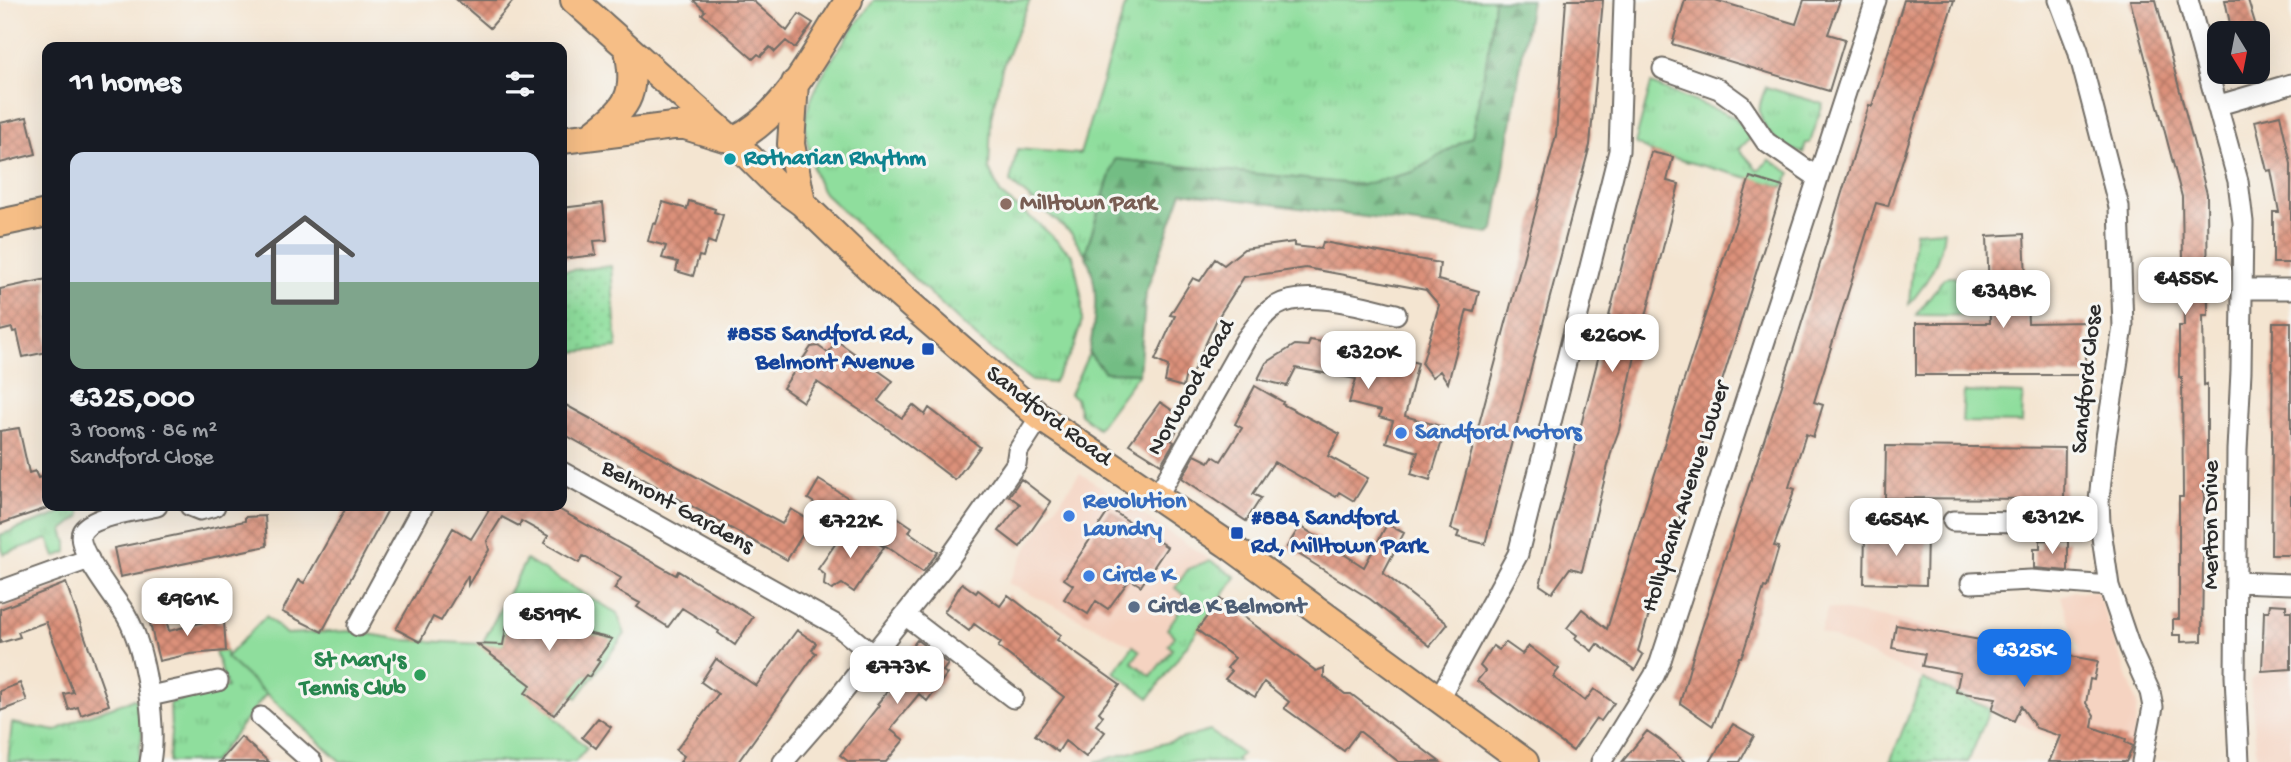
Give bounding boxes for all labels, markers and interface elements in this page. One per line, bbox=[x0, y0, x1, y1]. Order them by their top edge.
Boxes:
north arrow bbox=[2207, 21, 2270, 84]
map controls bbox=[2207, 21, 2270, 84]
icon: filters bbox=[501, 65, 539, 103]
text: 11 homes bbox=[70, 67, 181, 102]
place label: Rotharian Rhythm bbox=[743, 145, 926, 174]
marker: Rotharian Rhythm bbox=[722, 151, 738, 167]
place label: Milltown Park bbox=[1020, 190, 1159, 219]
marker: Milltown Park bbox=[998, 196, 1014, 212]
icon: home bbox=[242, 197, 368, 323]
pin: €455K bbox=[2136, 258, 2234, 317]
text: €455K bbox=[2154, 266, 2216, 293]
pin: €348K bbox=[1954, 270, 2052, 330]
text: €348K bbox=[1972, 279, 2034, 306]
street label: Sandford Close bbox=[2066, 302, 2110, 455]
street label: Norwood Road bbox=[1141, 313, 1244, 461]
pin: €260K bbox=[1563, 314, 1661, 374]
place label: #855 Sandford Rd, Belmont Avenue bbox=[727, 321, 916, 378]
text: €260K bbox=[1581, 323, 1643, 350]
pin: €320K bbox=[1319, 332, 1417, 391]
text: €320K bbox=[1337, 340, 1399, 367]
marker: #855 Sandford Rd, Belmont Avenue bbox=[920, 341, 936, 357]
street label: Sandford Road bbox=[979, 360, 1118, 475]
street label: Hollybank Avenue Lower bbox=[1636, 376, 1739, 616]
text: €325,000 bbox=[70, 383, 194, 418]
text: 3 rooms · 86 m² bbox=[70, 418, 217, 445]
place label: Sandford Motors bbox=[1415, 419, 1583, 448]
marker: Sandford Motors bbox=[1393, 425, 1409, 441]
text: Sandford Close bbox=[70, 445, 214, 472]
street label: Belmont Gardens bbox=[595, 454, 759, 562]
street label: Merton Drive bbox=[2198, 460, 2227, 590]
place label: Revolution Laundry bbox=[1082, 488, 1187, 545]
pin: €312K bbox=[2003, 496, 2101, 556]
pin: €654K bbox=[1847, 498, 1945, 558]
pin: €722K bbox=[801, 500, 899, 560]
place label: #884 Sandford Rd, Milltown Park bbox=[1250, 505, 1430, 562]
text: €312K bbox=[2023, 505, 2081, 532]
text: €654K bbox=[1866, 507, 1927, 534]
marker: Revolution Laundry bbox=[1061, 508, 1077, 524]
text: €722K bbox=[820, 509, 880, 536]
marker: #884 Sandford Rd, Milltown Park bbox=[1229, 525, 1245, 541]
place label: Circle K bbox=[1103, 562, 1177, 591]
marker: Circle K bbox=[1081, 568, 1097, 584]
pin: €961K bbox=[138, 578, 236, 638]
text: €961K bbox=[158, 587, 216, 614]
place label: Circle K Belmont bbox=[1148, 593, 1308, 622]
pin: €519K bbox=[500, 594, 598, 653]
marker: Circle K Belmont bbox=[1126, 599, 1142, 615]
text: €519K bbox=[519, 602, 579, 629]
pin: €325K bbox=[1975, 630, 2073, 689]
text: €325K bbox=[1993, 638, 2055, 665]
pin: €773K bbox=[848, 646, 946, 706]
place label: St Mary's Tennis Club bbox=[298, 647, 407, 704]
text: €773K bbox=[866, 655, 928, 682]
marker: St Mary's Tennis Club bbox=[412, 667, 428, 683]

